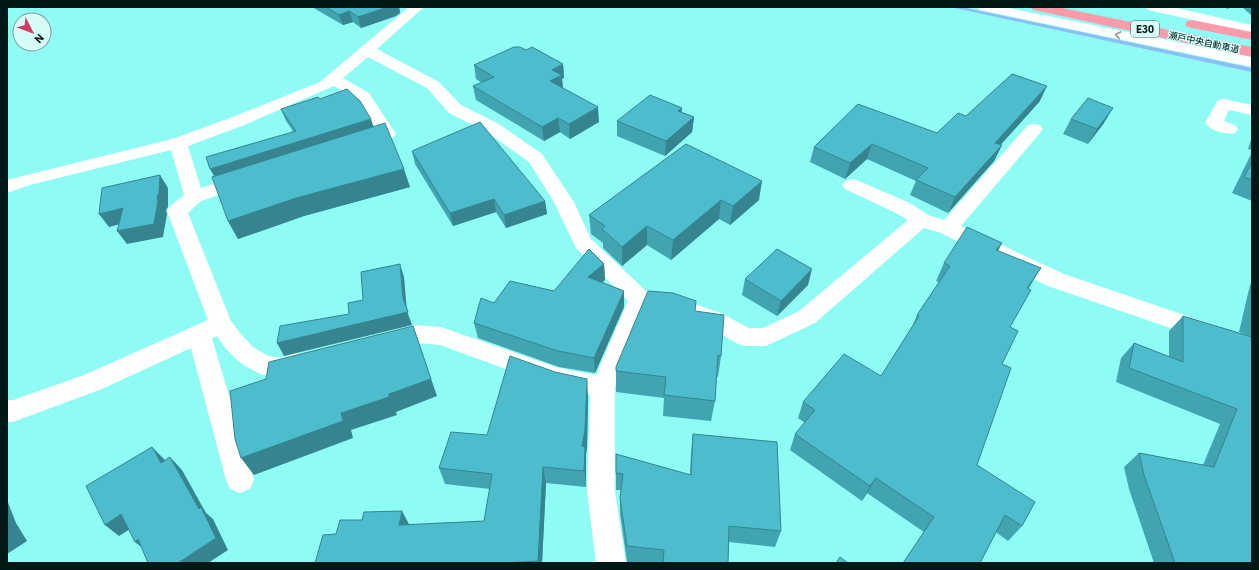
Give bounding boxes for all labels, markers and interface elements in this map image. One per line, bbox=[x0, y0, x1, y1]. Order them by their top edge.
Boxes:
north arrow bbox=[12, 12, 52, 52]
road number: E30 bbox=[1131, 21, 1159, 37]
street label: 瀬戸中央自動車道 bbox=[1168, 29, 1240, 55]
text: N bbox=[32, 31, 47, 46]
one-way arrow bbox=[1115, 31, 1121, 39]

